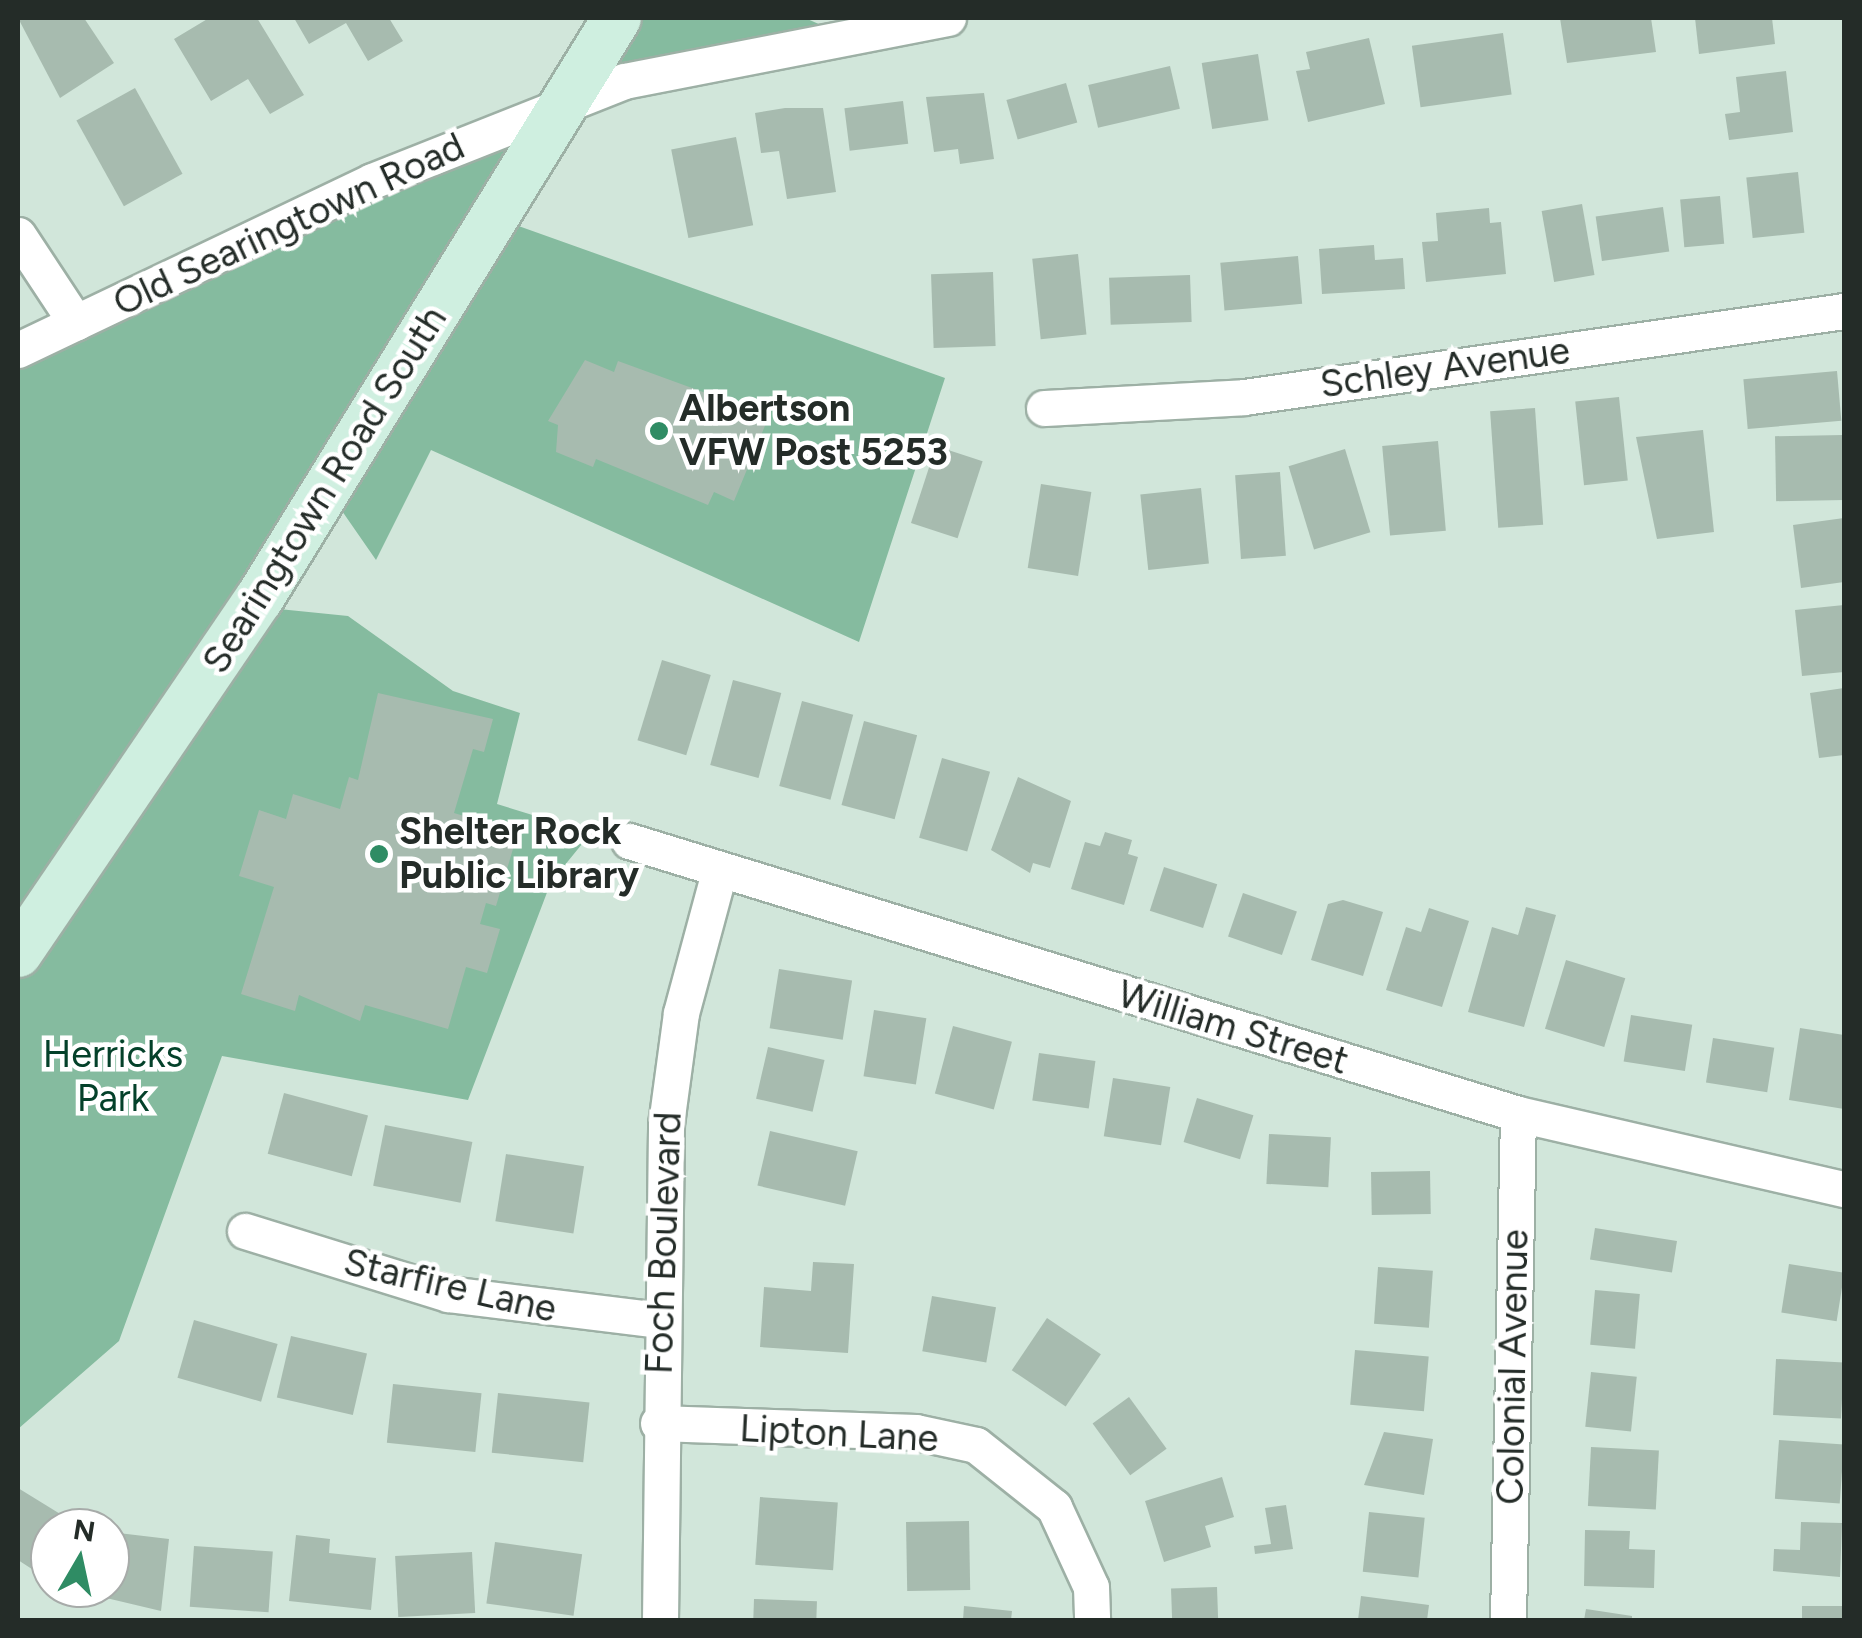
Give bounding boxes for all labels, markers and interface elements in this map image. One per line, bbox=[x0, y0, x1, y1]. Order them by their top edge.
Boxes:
street label: Old Searingtown Road bbox=[106, 124, 472, 326]
street label: Searingtown Road South bbox=[193, 298, 457, 682]
street label: Schley Avenue bbox=[1317, 328, 1573, 408]
place label: Albertson VFW Post 5253 bbox=[679, 386, 948, 476]
marker: Albertson VFW Post 5253 bbox=[648, 420, 670, 442]
place label: Shelter Rock Public Library bbox=[399, 809, 639, 898]
marker: Shelter Rock Public Library bbox=[368, 843, 390, 865]
street label: William Street bbox=[1112, 971, 1354, 1085]
park label: Herricks Park bbox=[43, 1032, 183, 1122]
street label: Foch Boulevard bbox=[637, 1111, 691, 1375]
street label: Colonial Avenue bbox=[1488, 1229, 1538, 1505]
street label: Starfire Lane bbox=[339, 1239, 561, 1333]
street label: Lipton Lane bbox=[738, 1406, 940, 1462]
north arrow bbox=[30, 1508, 130, 1608]
text: N bbox=[71, 1512, 98, 1549]

